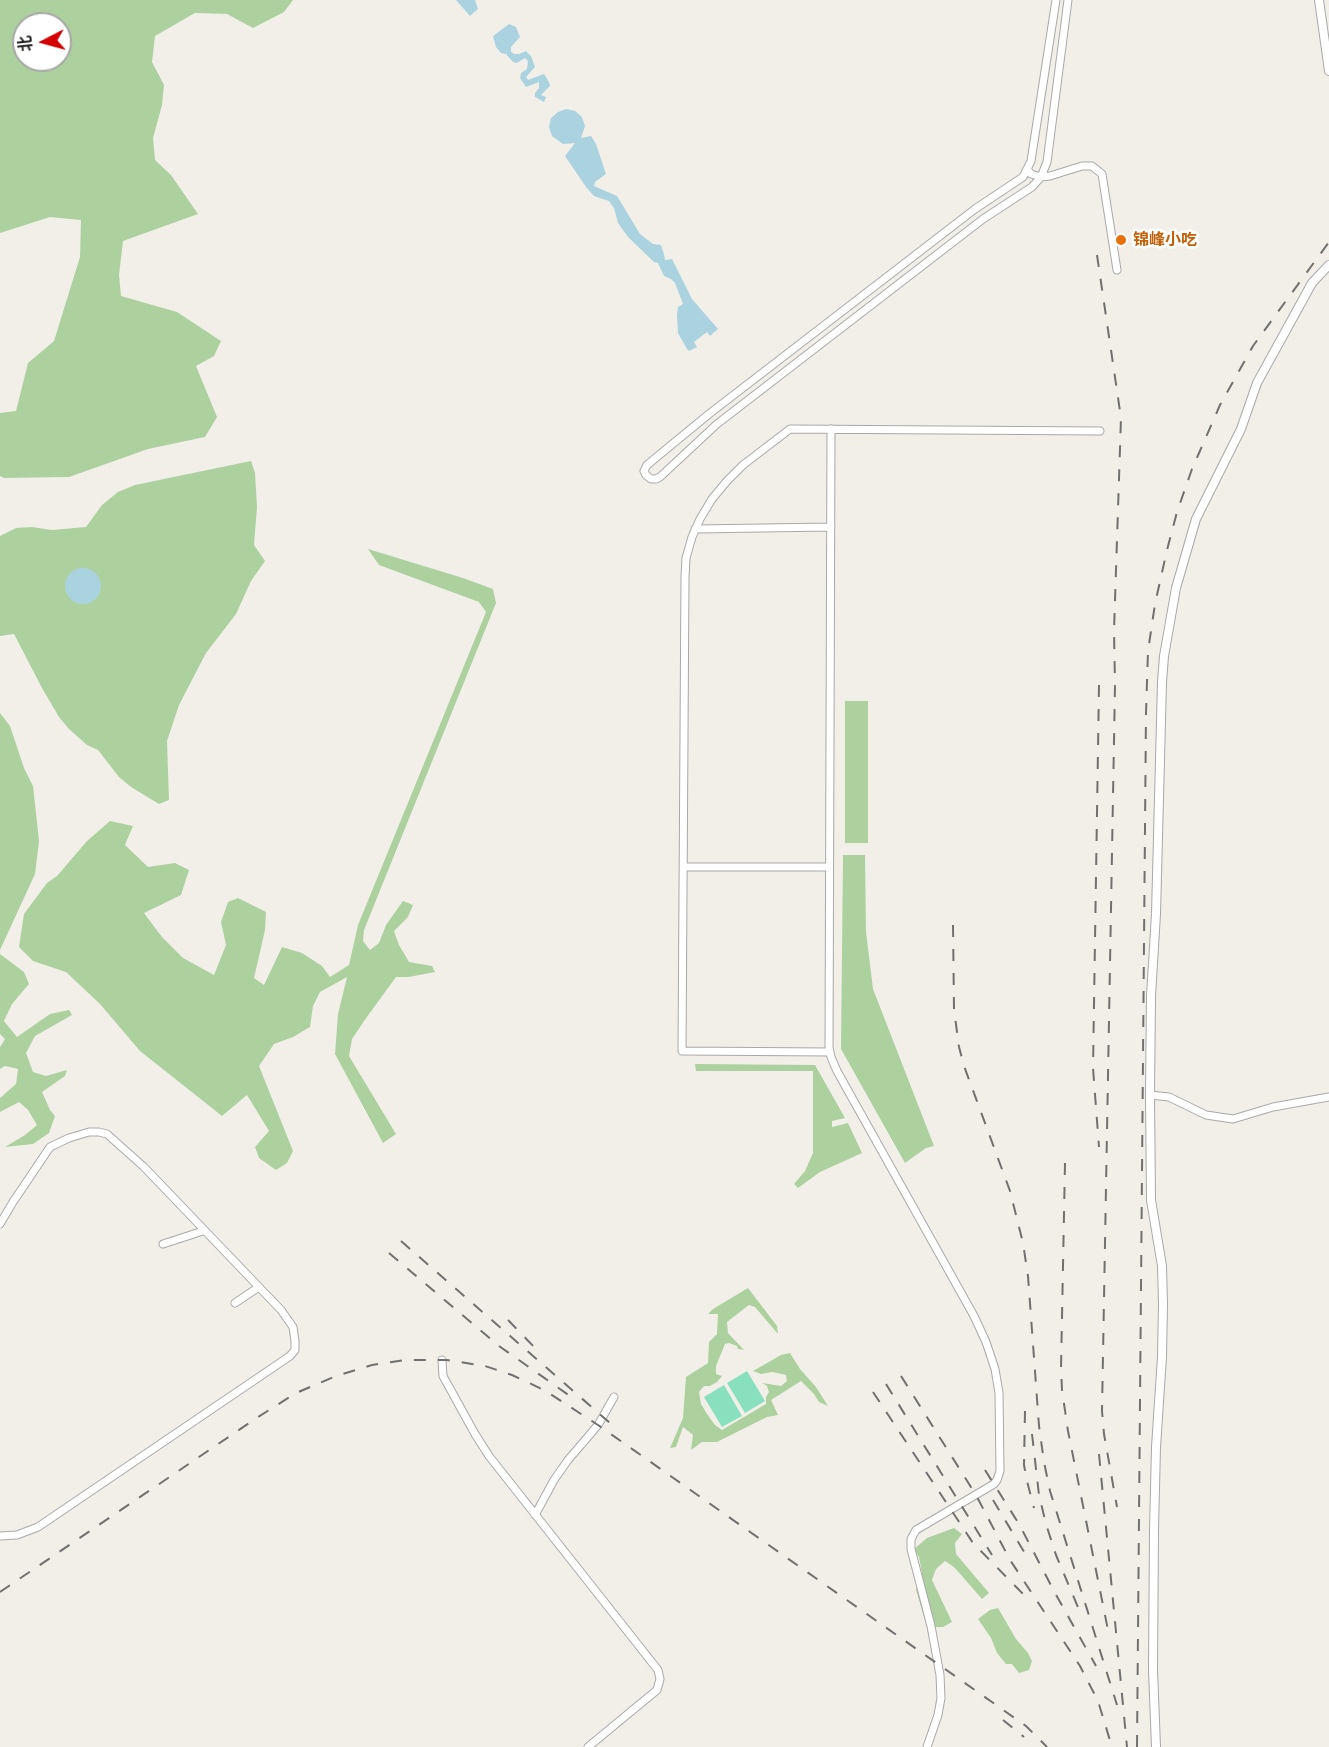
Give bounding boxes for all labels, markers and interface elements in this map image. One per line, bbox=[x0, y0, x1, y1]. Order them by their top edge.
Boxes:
north arrow bbox=[12, 12, 72, 72]
text: 北 bbox=[15, 35, 36, 53]
place label: 锦峰小吃 bbox=[1133, 230, 1197, 250]
marker: 锦峰小吃 bbox=[1114, 233, 1128, 247]

